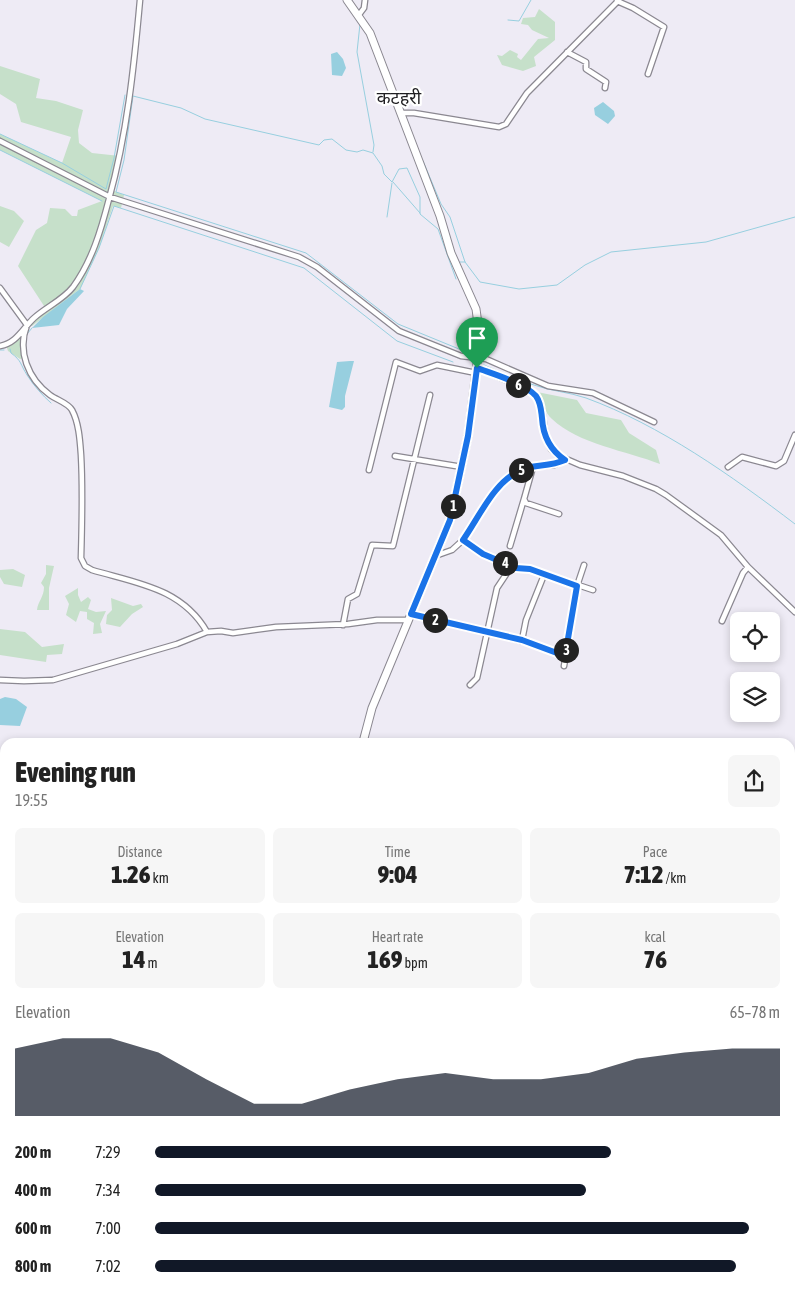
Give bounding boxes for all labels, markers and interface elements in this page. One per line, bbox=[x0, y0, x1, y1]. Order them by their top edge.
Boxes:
district label: कटहरी bbox=[377, 87, 422, 108]
pin bbox=[456, 317, 498, 368]
icon: arrive bbox=[463, 324, 491, 352]
pin: 6 bbox=[506, 372, 530, 398]
text: 6 bbox=[515, 377, 522, 393]
pin: 5 bbox=[508, 458, 534, 482]
text: 5 bbox=[518, 462, 525, 478]
pin: 1 bbox=[440, 494, 466, 518]
text: 1 bbox=[450, 498, 457, 514]
pin: 4 bbox=[492, 550, 518, 576]
text: 4 bbox=[502, 555, 509, 571]
pin: 2 bbox=[422, 608, 448, 632]
text: 2 bbox=[432, 612, 439, 628]
map controls bbox=[730, 612, 780, 722]
button: locate bbox=[730, 612, 780, 662]
pin: 3 bbox=[554, 638, 578, 662]
text: 3 bbox=[563, 642, 570, 658]
button: layers bbox=[730, 672, 780, 722]
button: share bbox=[728, 755, 780, 807]
text: Evening run bbox=[15, 756, 136, 788]
text: 19:55 bbox=[15, 791, 48, 809]
text: Distance bbox=[117, 844, 162, 860]
text: Time bbox=[385, 844, 410, 860]
text: Pace bbox=[643, 844, 667, 860]
text: 1.26 bbox=[111, 860, 151, 888]
text: 9:04 bbox=[377, 860, 418, 888]
text: 7:12 bbox=[624, 860, 664, 888]
text: km bbox=[151, 870, 169, 886]
text: /km bbox=[664, 870, 686, 886]
text: Elevation bbox=[116, 929, 164, 945]
text: Heart rate bbox=[372, 929, 423, 945]
text: kcal bbox=[645, 929, 666, 945]
text: 14 bbox=[122, 945, 146, 973]
text: 169 bbox=[367, 945, 402, 973]
text: 76 bbox=[643, 945, 667, 973]
text: m bbox=[146, 955, 158, 971]
text: bpm bbox=[402, 955, 428, 971]
text: Elevation bbox=[15, 1003, 70, 1021]
text: 65–78 m bbox=[730, 1003, 780, 1021]
text: 200 m bbox=[15, 1143, 51, 1161]
text: 7:29 bbox=[95, 1143, 120, 1161]
text: 400 m bbox=[15, 1181, 51, 1199]
text: 7:34 bbox=[95, 1181, 120, 1199]
text: 600 m bbox=[15, 1219, 51, 1237]
text: 7:00 bbox=[95, 1219, 121, 1237]
text: 800 m bbox=[15, 1257, 51, 1275]
text: 7:02 bbox=[95, 1257, 121, 1275]

